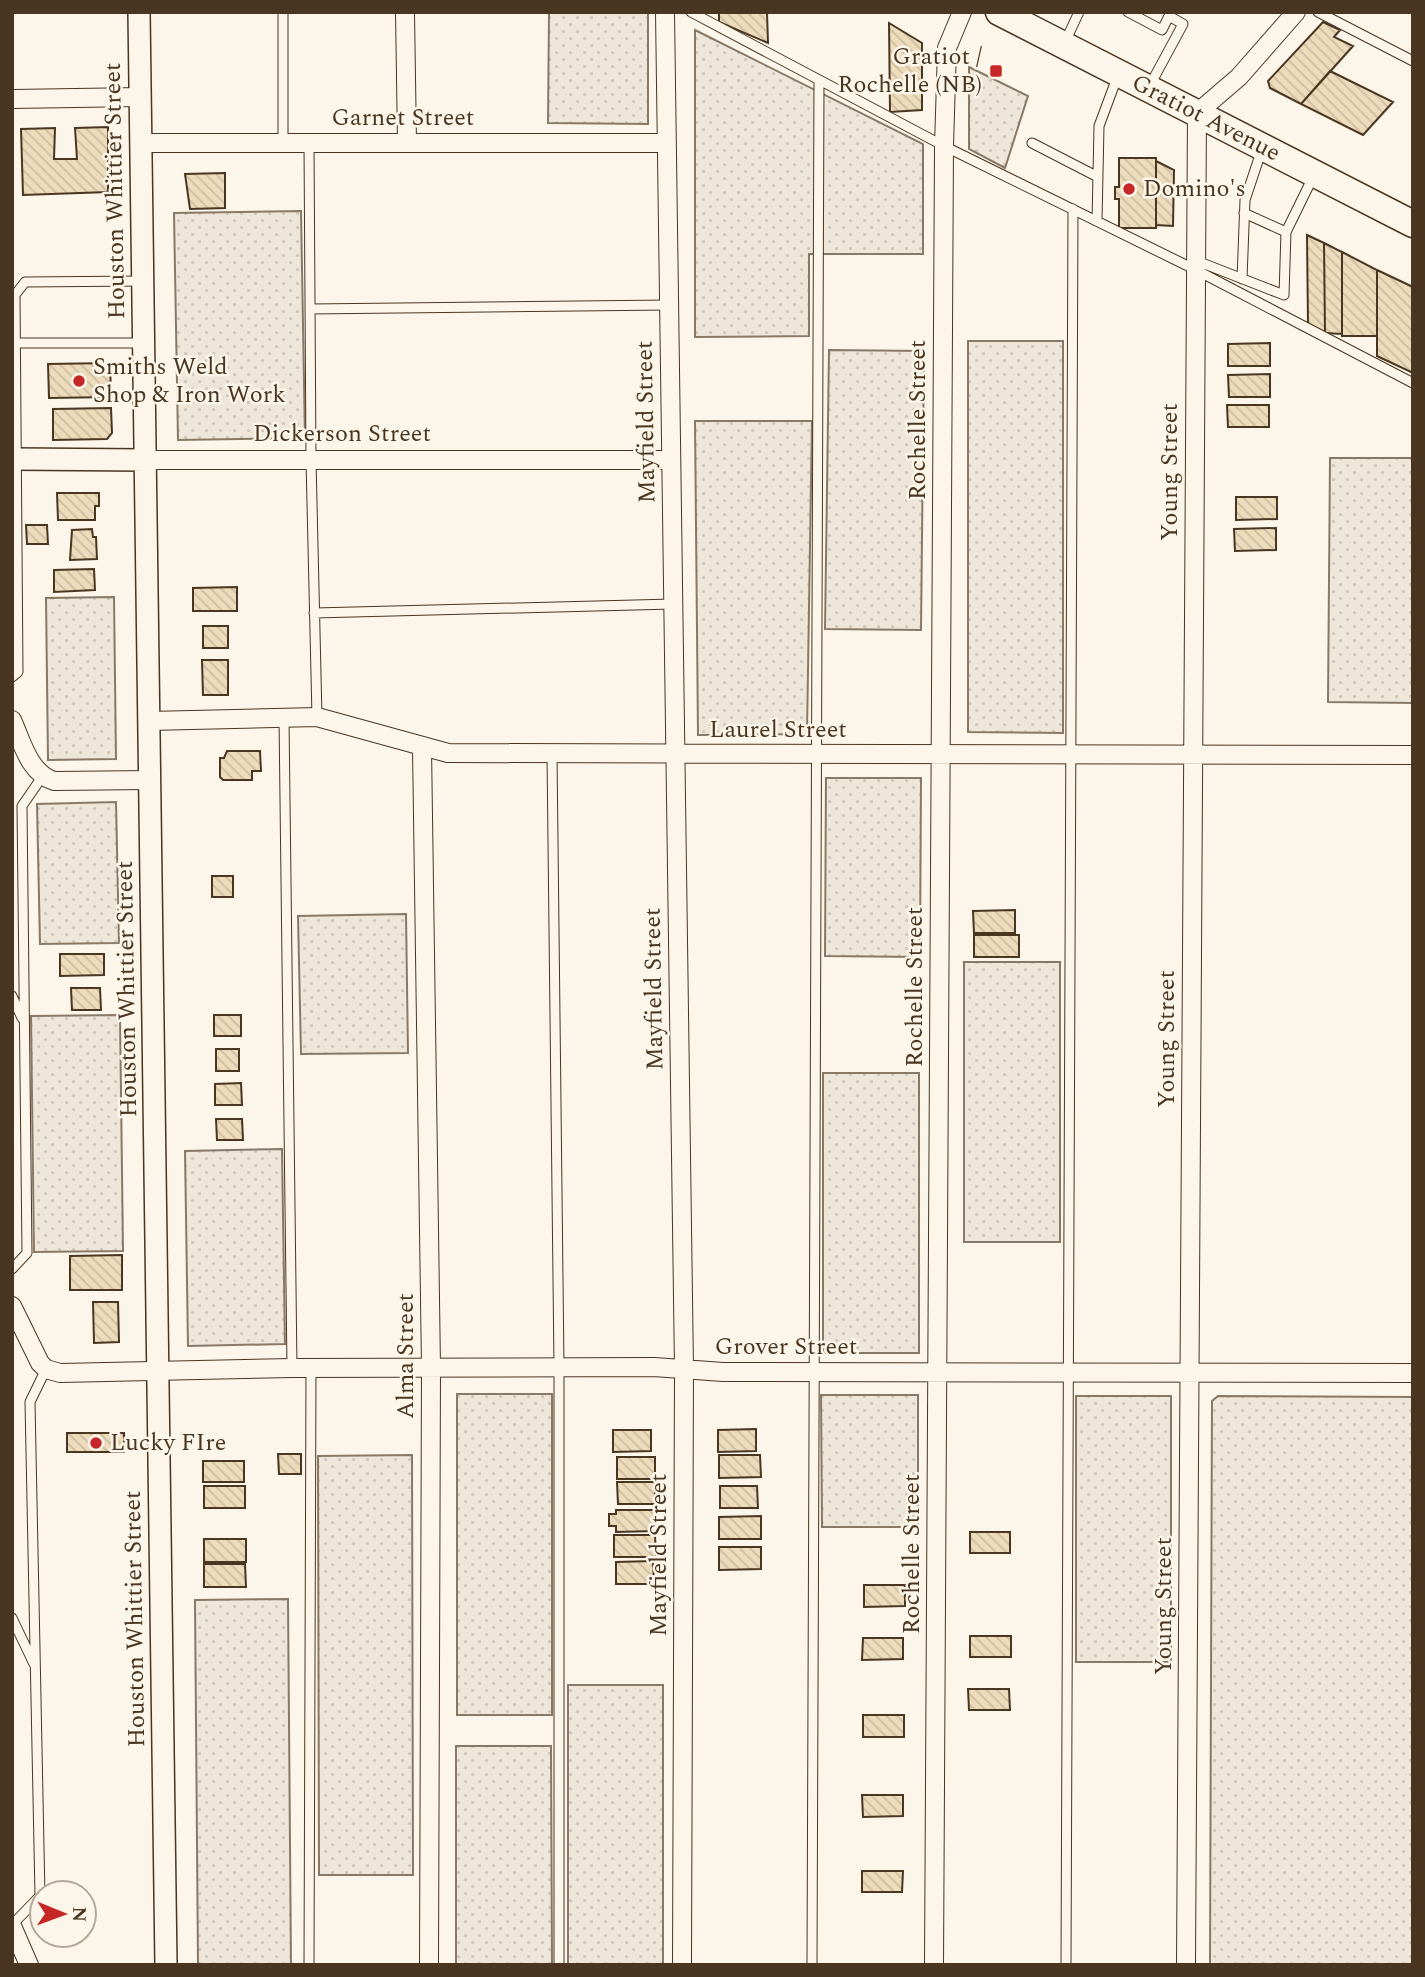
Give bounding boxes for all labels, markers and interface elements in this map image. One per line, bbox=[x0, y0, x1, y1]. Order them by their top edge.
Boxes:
place label: Gratiot / Rochelle (NB) bbox=[838, 39, 982, 103]
street label: Houston Whittier Street bbox=[95, 62, 135, 320]
marker: Gratiot / Rochelle (NB) bbox=[988, 63, 1004, 79]
street label: Gratiot Avenue bbox=[1125, 65, 1287, 171]
street label: Garnet Street bbox=[332, 100, 474, 136]
place label: Domino's bbox=[1143, 171, 1246, 207]
marker: Domino's bbox=[1121, 181, 1137, 197]
street label: Mayfield Street bbox=[627, 340, 665, 504]
street label: Rochelle Street bbox=[900, 340, 936, 500]
place label: Smiths Weld Shop & Iron Work bbox=[93, 349, 286, 413]
marker: Smiths Weld Shop & Iron Work bbox=[71, 373, 87, 389]
street label: Young Street bbox=[1152, 403, 1188, 541]
street label: Dickerson Street bbox=[253, 416, 431, 452]
street label: Laurel Street bbox=[709, 712, 847, 748]
street label: Houston Whittier Street bbox=[107, 860, 147, 1118]
street label: Mayfield Street bbox=[635, 907, 673, 1071]
street label: Rochelle Street bbox=[897, 907, 933, 1067]
street label: Young Street bbox=[1149, 970, 1185, 1108]
street label: Alma Street bbox=[388, 1293, 424, 1419]
street label: Grover Street bbox=[715, 1329, 857, 1365]
place label: Lucky FIre bbox=[110, 1425, 226, 1461]
marker: Lucky FIre bbox=[88, 1435, 104, 1451]
street label: Mayfield Street bbox=[641, 1474, 677, 1636]
street label: Rochelle Street bbox=[894, 1474, 930, 1634]
street label: Houston Whittier Street bbox=[115, 1490, 155, 1748]
street label: Young Street bbox=[1146, 1537, 1182, 1675]
north arrow bbox=[28, 1879, 98, 1949]
text: N bbox=[64, 1906, 93, 1922]

